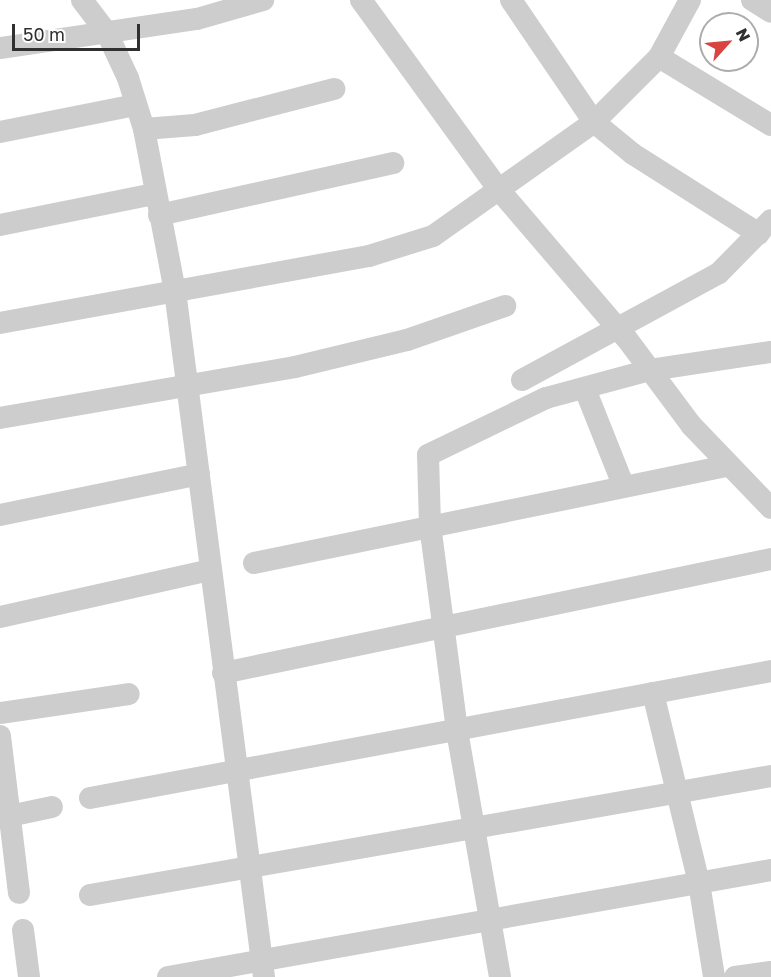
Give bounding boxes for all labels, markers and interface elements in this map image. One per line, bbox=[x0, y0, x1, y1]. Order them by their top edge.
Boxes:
scale bar bbox=[15, 12, 142, 50]
north arrow bbox=[699, 12, 759, 72]
text: 50 m bbox=[23, 23, 65, 45]
text: N bbox=[732, 25, 755, 45]

